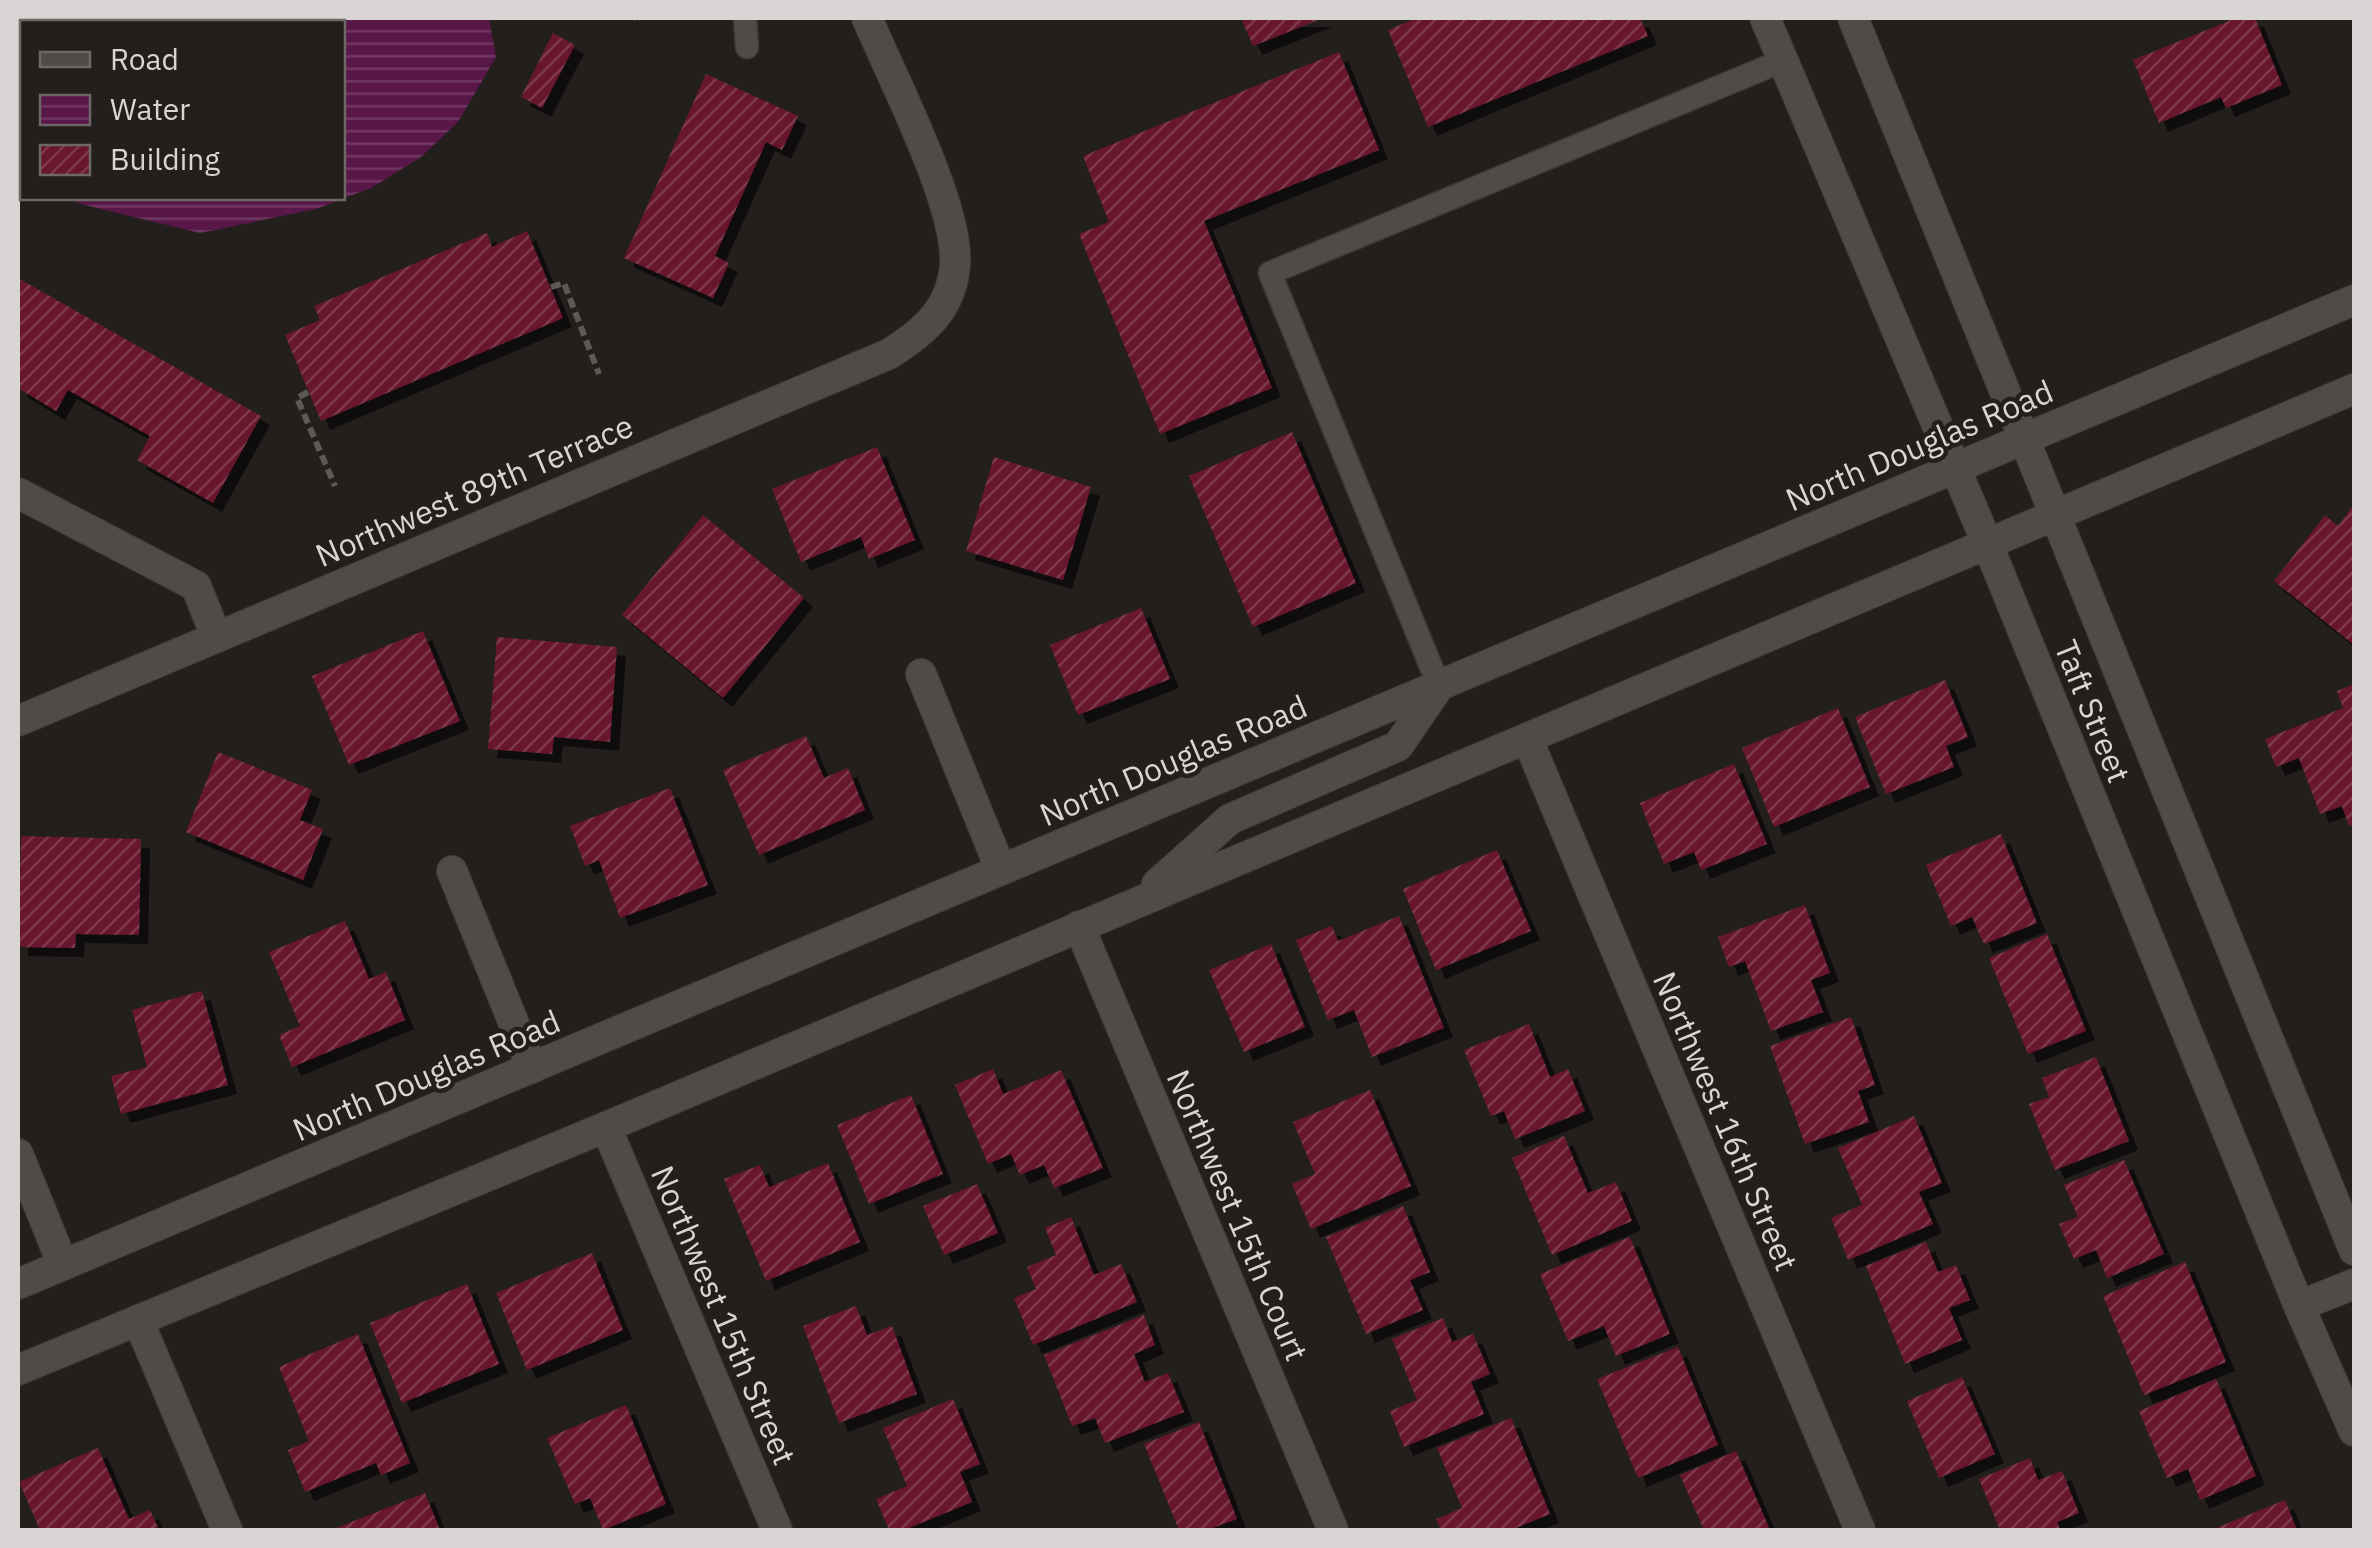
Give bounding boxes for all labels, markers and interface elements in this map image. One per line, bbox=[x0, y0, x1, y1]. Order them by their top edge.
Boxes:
legend bbox=[20, 20, 345, 200]
text: Road bbox=[110, 39, 179, 78]
text: Water bbox=[110, 89, 190, 128]
text: Building bbox=[110, 139, 220, 178]
street label: North Douglas Road bbox=[1779, 370, 2059, 520]
street label: Northwest 89th Terrace bbox=[309, 404, 639, 576]
street label: Taft Street bbox=[2045, 634, 2141, 788]
street label: North Douglas Road bbox=[1033, 685, 1313, 835]
street label: Northwest 16th Street bbox=[1644, 965, 1808, 1277]
street label: North Douglas Road bbox=[286, 1000, 566, 1150]
street label: Northwest 15th Court bbox=[1158, 1063, 1318, 1367]
street label: Northwest 15th Street bbox=[642, 1159, 806, 1471]

